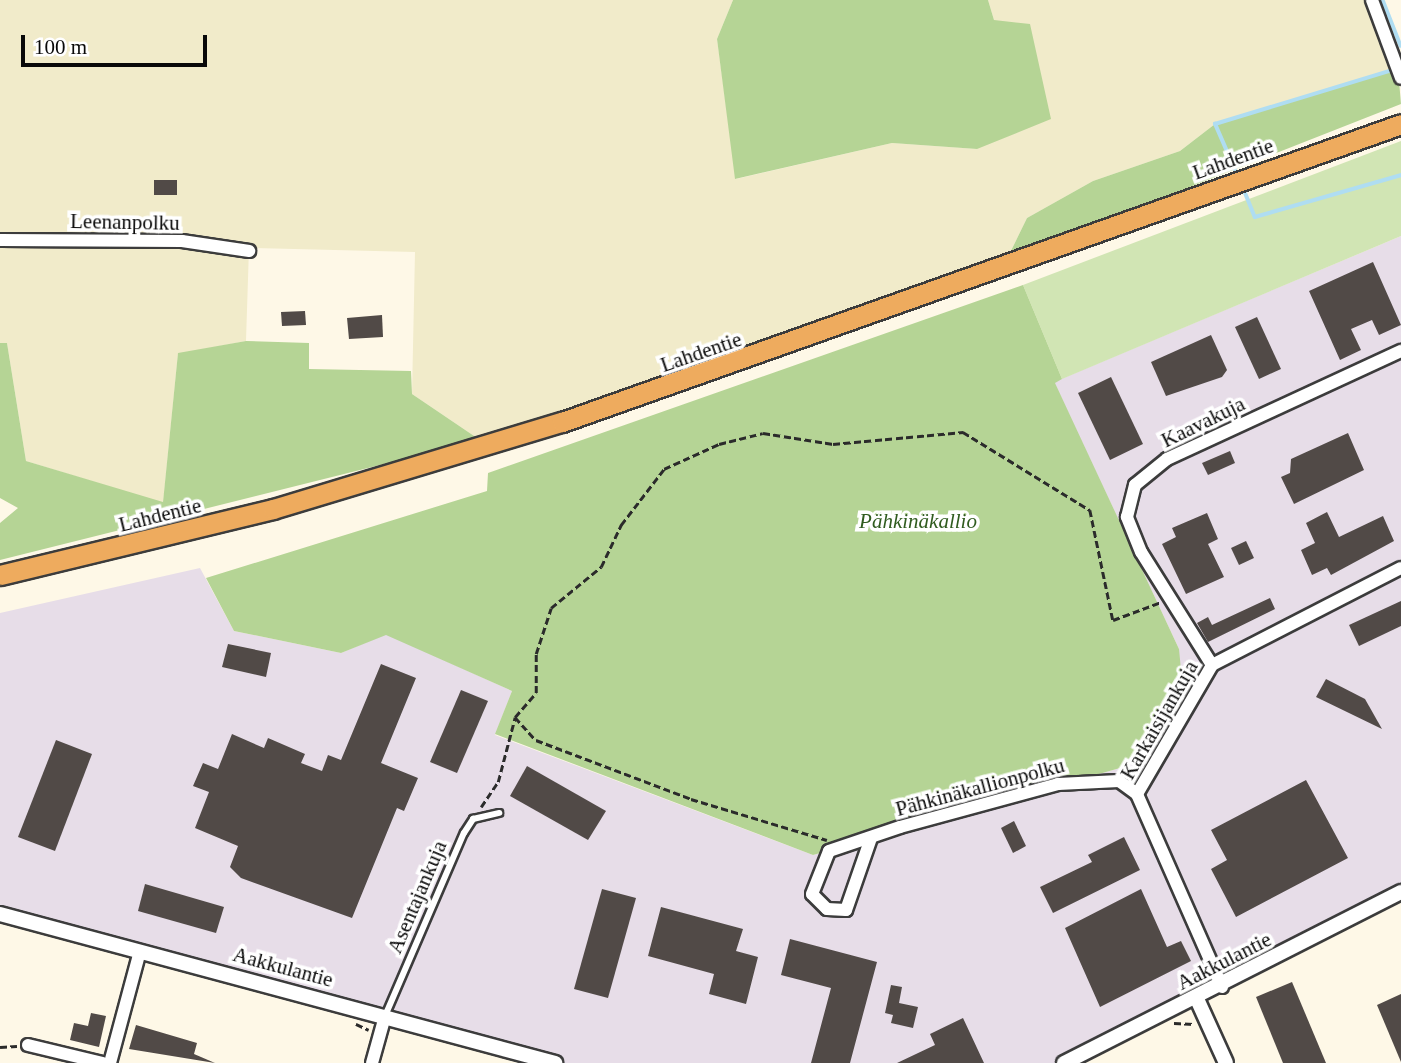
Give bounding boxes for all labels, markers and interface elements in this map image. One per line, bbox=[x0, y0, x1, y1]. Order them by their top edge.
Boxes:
scale bar bbox=[24, 21, 210, 65]
text: 100 m bbox=[34, 35, 87, 59]
street label: Lahdentie bbox=[1189, 133, 1277, 185]
street label: Leenanpolku bbox=[70, 208, 180, 236]
street label: Lahdentie bbox=[657, 326, 745, 378]
street label: Kaavakuja bbox=[1157, 391, 1249, 453]
street label: Lahdentie bbox=[116, 493, 204, 537]
park label: Pähkinäkallio bbox=[859, 508, 977, 534]
street label: Karkaisijankuja bbox=[1115, 656, 1203, 784]
street label: Pähkinäkallionpolku bbox=[893, 752, 1067, 822]
street label: Asentajankuja bbox=[382, 837, 452, 957]
street label: Aakkulantie bbox=[1173, 926, 1275, 996]
street label: Aakkulantie bbox=[230, 942, 336, 992]

